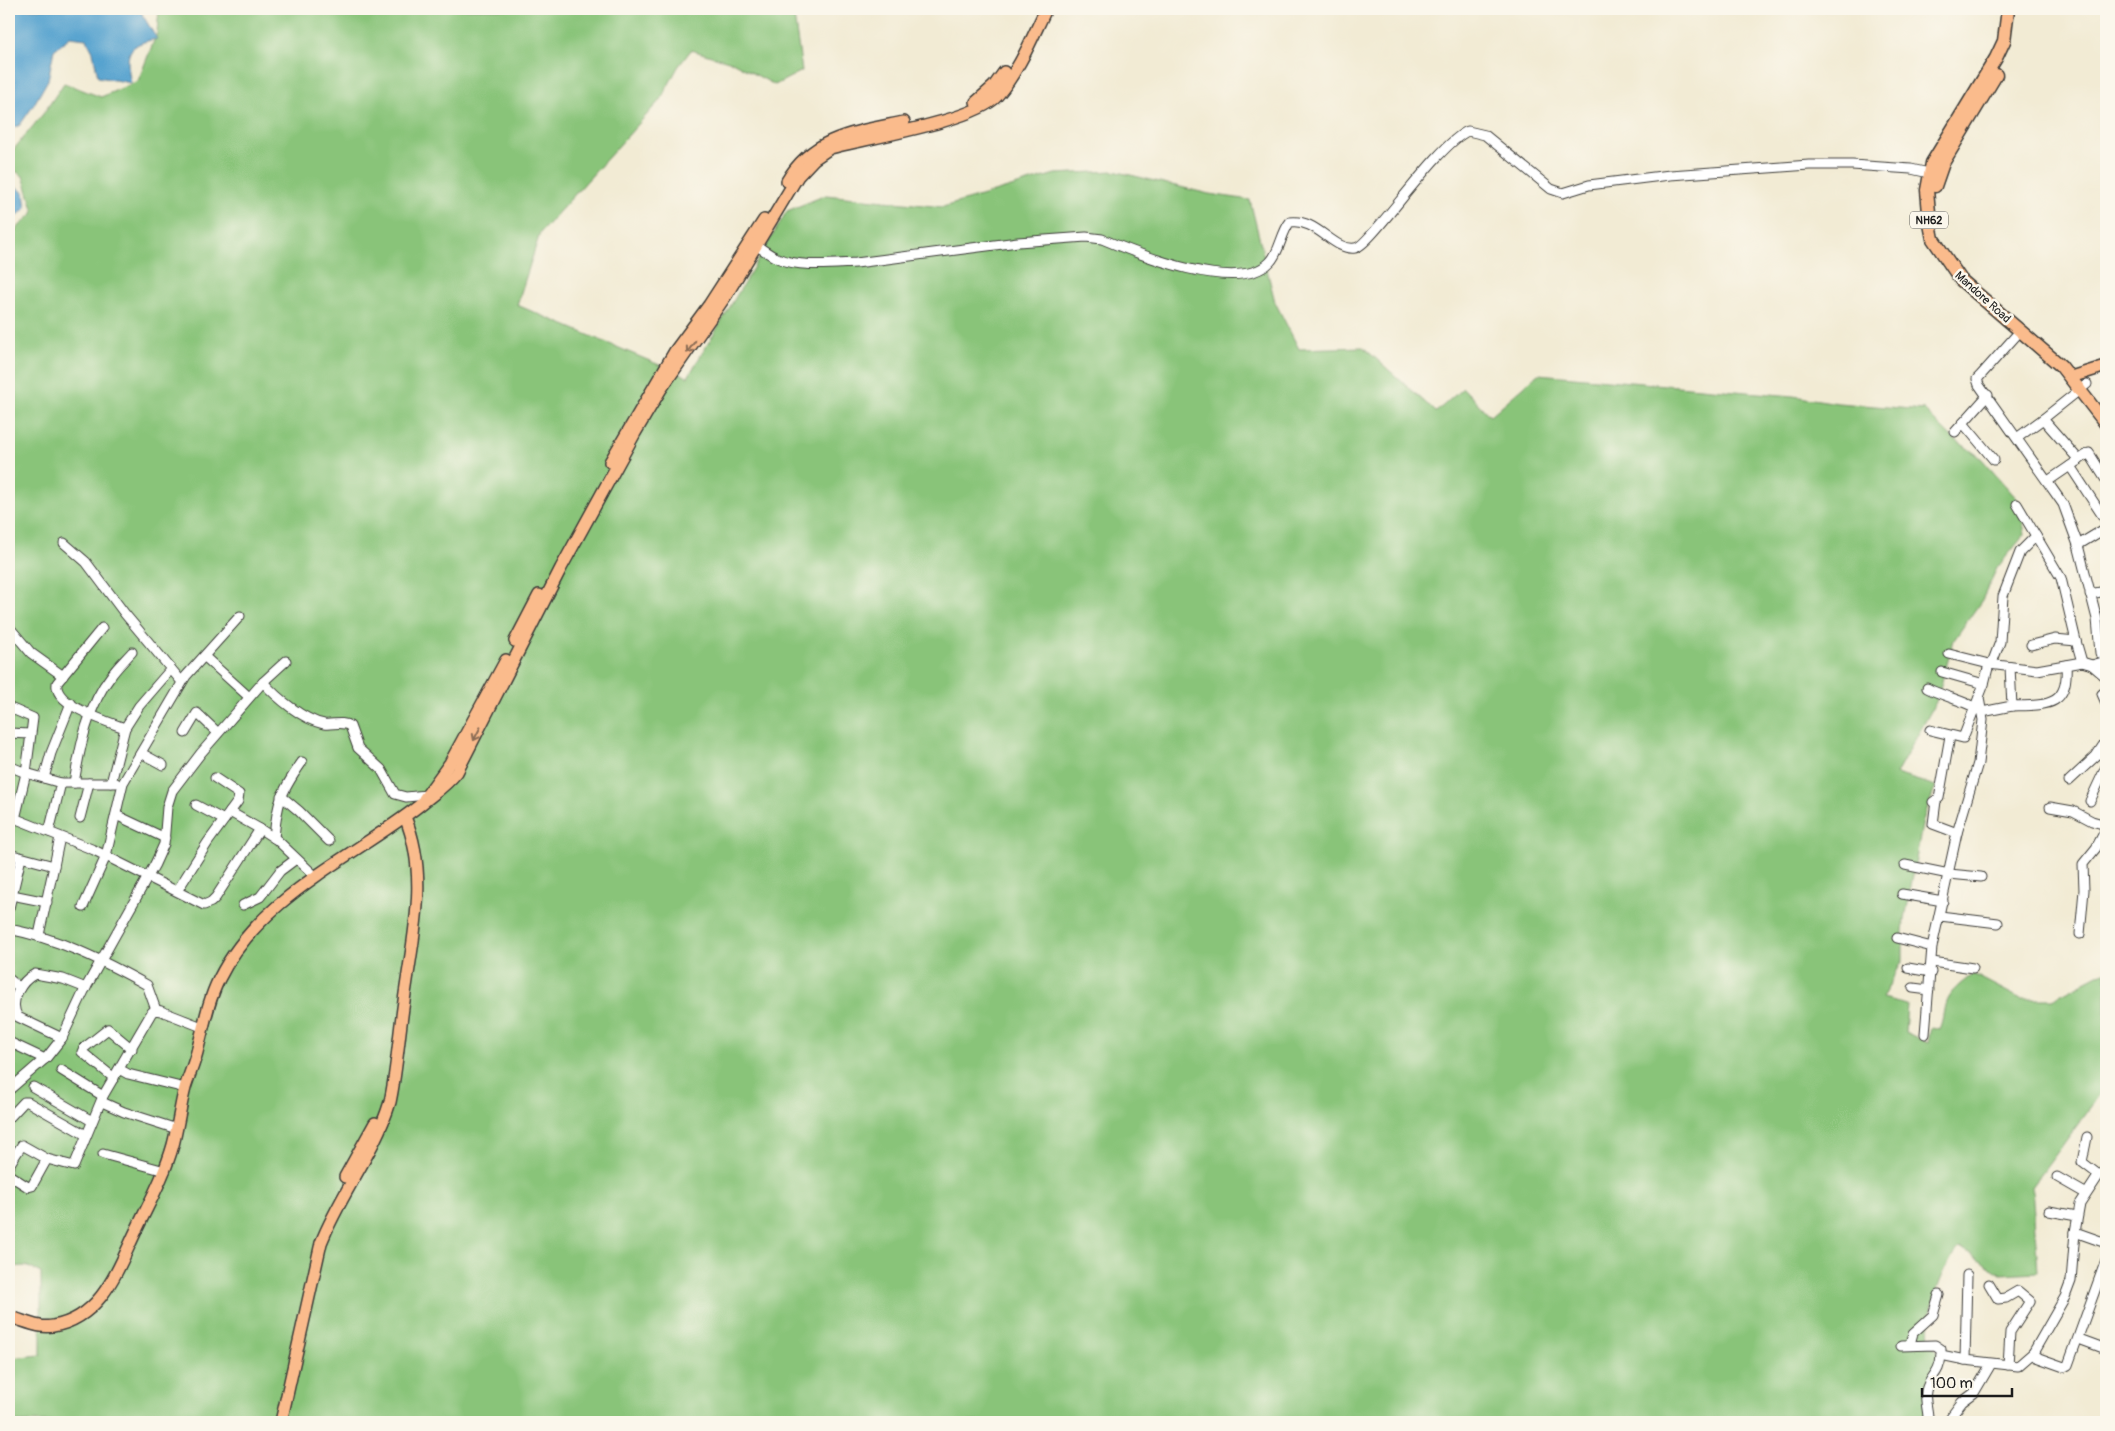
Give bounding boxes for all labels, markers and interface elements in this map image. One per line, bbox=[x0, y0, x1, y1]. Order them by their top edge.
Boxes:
road number: NH62 bbox=[1910, 212, 1948, 228]
street label: Mandore Road bbox=[1952, 268, 2014, 326]
one-way arrow bbox=[686, 340, 696, 354]
one-way arrow bbox=[472, 726, 481, 741]
scale bar bbox=[1922, 1366, 2012, 1398]
text: 100 m bbox=[1930, 1374, 1973, 1393]

